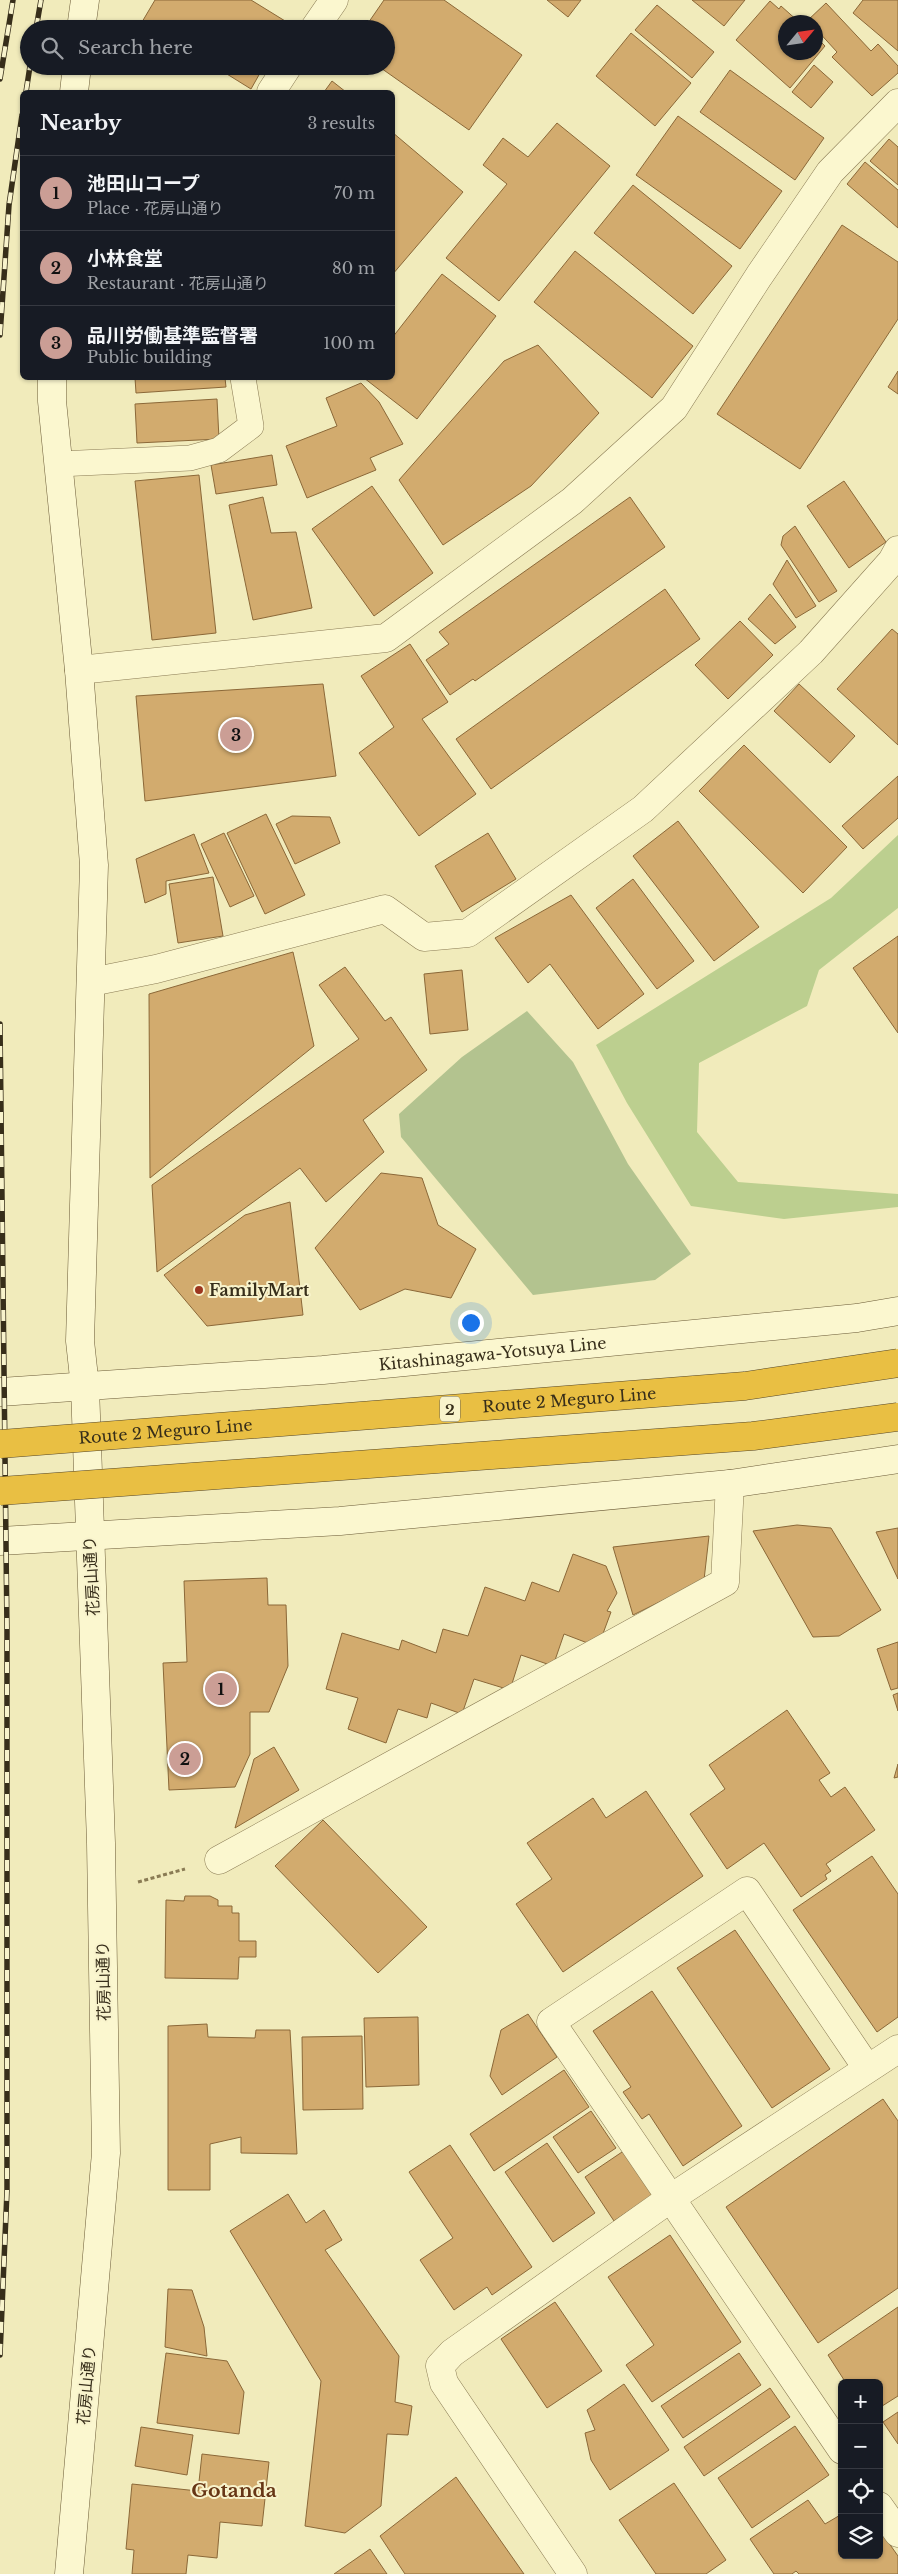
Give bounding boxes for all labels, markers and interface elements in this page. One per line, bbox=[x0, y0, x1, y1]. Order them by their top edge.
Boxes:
north arrow bbox=[778, 15, 823, 60]
search box bbox=[20, 20, 395, 75]
icon: search bbox=[38, 34, 66, 62]
text: Search here bbox=[78, 36, 193, 59]
text: Nearby bbox=[40, 110, 121, 136]
text: 3 results bbox=[307, 113, 375, 133]
text: 池田山コープ bbox=[87, 172, 200, 195]
text: 1 bbox=[53, 183, 59, 203]
text: 70 m bbox=[334, 183, 375, 203]
text: Place · 花房山通り bbox=[87, 198, 224, 218]
text: 小林食堂 bbox=[87, 247, 163, 270]
text: 2 bbox=[51, 258, 61, 278]
text: 80 m bbox=[332, 258, 375, 278]
text: Restaurant · 花房山通り bbox=[87, 273, 269, 293]
text: 品川労働基準監督署 bbox=[87, 324, 258, 347]
text: 3 bbox=[51, 333, 61, 353]
text: 100 m bbox=[323, 333, 375, 353]
text: Public building bbox=[87, 347, 212, 367]
pin: 3 bbox=[220, 716, 252, 754]
place label: FamilyMart bbox=[209, 1280, 310, 1300]
marker: FamilyMart bbox=[193, 1284, 205, 1296]
your location bbox=[458, 1310, 484, 1336]
street label: Kitashinagawa-Yotsuya Line bbox=[378, 1332, 607, 1375]
street label: Route 2 Meguro Line bbox=[482, 1383, 657, 1416]
road number: 2 bbox=[440, 1396, 460, 1422]
street label: Route 2 Meguro Line bbox=[78, 1414, 253, 1448]
street label: 花房山通り bbox=[79, 1536, 103, 1616]
pin: 1 bbox=[205, 1670, 237, 1708]
pin: 2 bbox=[169, 1740, 201, 1778]
street label: 花房山通り bbox=[92, 1941, 114, 2021]
street label: 花房山通り bbox=[73, 2344, 99, 2426]
map controls bbox=[838, 2379, 883, 2559]
button: + bbox=[838, 2379, 883, 2424]
button: − bbox=[838, 2424, 883, 2469]
button: locate bbox=[838, 2469, 883, 2514]
district label: Gotanda bbox=[191, 2479, 277, 2502]
button: layers bbox=[838, 2514, 883, 2559]

